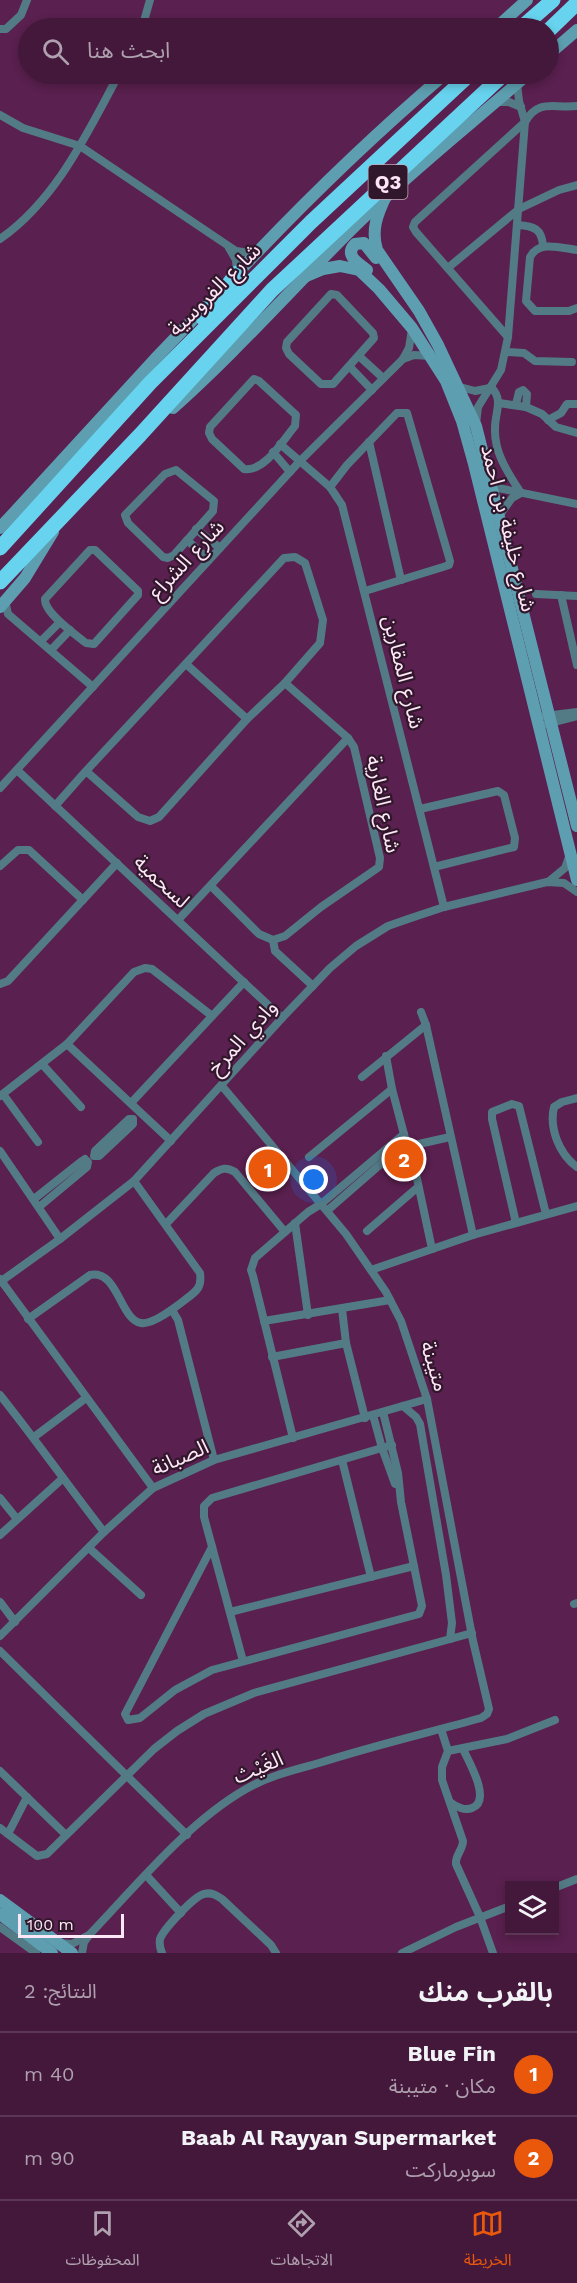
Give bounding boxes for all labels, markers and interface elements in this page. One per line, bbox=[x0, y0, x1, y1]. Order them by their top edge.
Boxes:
search box bbox=[18, 18, 559, 84]
icon: search bbox=[39, 35, 72, 68]
text: ابحث هنا bbox=[87, 38, 170, 63]
road number: Q3 bbox=[368, 165, 408, 199]
street label: شارع الفروسية bbox=[162, 237, 268, 343]
street label: شارع خليفة بن احمد bbox=[473, 442, 542, 615]
street label: شارع الشراع bbox=[143, 514, 231, 606]
street label: شارع المقارين bbox=[375, 613, 430, 732]
street label: شارع الغارية bbox=[359, 753, 407, 856]
street label: لسحمية bbox=[129, 849, 195, 913]
street label: وادي المرخ bbox=[202, 995, 285, 1082]
pin: 2 bbox=[384, 1136, 424, 1182]
pin: 1 bbox=[248, 1146, 288, 1192]
your location bbox=[299, 1165, 328, 1194]
street label: متيبنة bbox=[416, 1338, 454, 1394]
street label: الصبانة bbox=[148, 1433, 212, 1481]
street label: الغَيْث bbox=[229, 1745, 287, 1789]
map controls bbox=[505, 1881, 559, 1935]
button: layers bbox=[505, 1881, 559, 1935]
scale bar bbox=[18, 1911, 124, 1938]
text: 100 m bbox=[27, 1915, 74, 1934]
text: بالقرب منك bbox=[419, 1977, 553, 2007]
text: النتائج: 2 bbox=[24, 1979, 97, 2003]
text: Blue Fin bbox=[408, 2041, 496, 2066]
text: 40 m bbox=[24, 2062, 75, 2086]
text: 1 bbox=[529, 2062, 538, 2086]
text: مكان · متيبنة bbox=[389, 2074, 496, 2098]
text: Baab Al Rayyan Supermarket bbox=[181, 2125, 496, 2150]
text: 90 m bbox=[24, 2146, 75, 2170]
text: 2 bbox=[528, 2146, 539, 2170]
text: سوبرماركت bbox=[405, 2158, 496, 2182]
tab: المحفوظات bbox=[65, 2207, 140, 2277]
tab: الاتجاهات bbox=[270, 2207, 333, 2277]
tab: الخريطة bbox=[464, 2207, 512, 2277]

